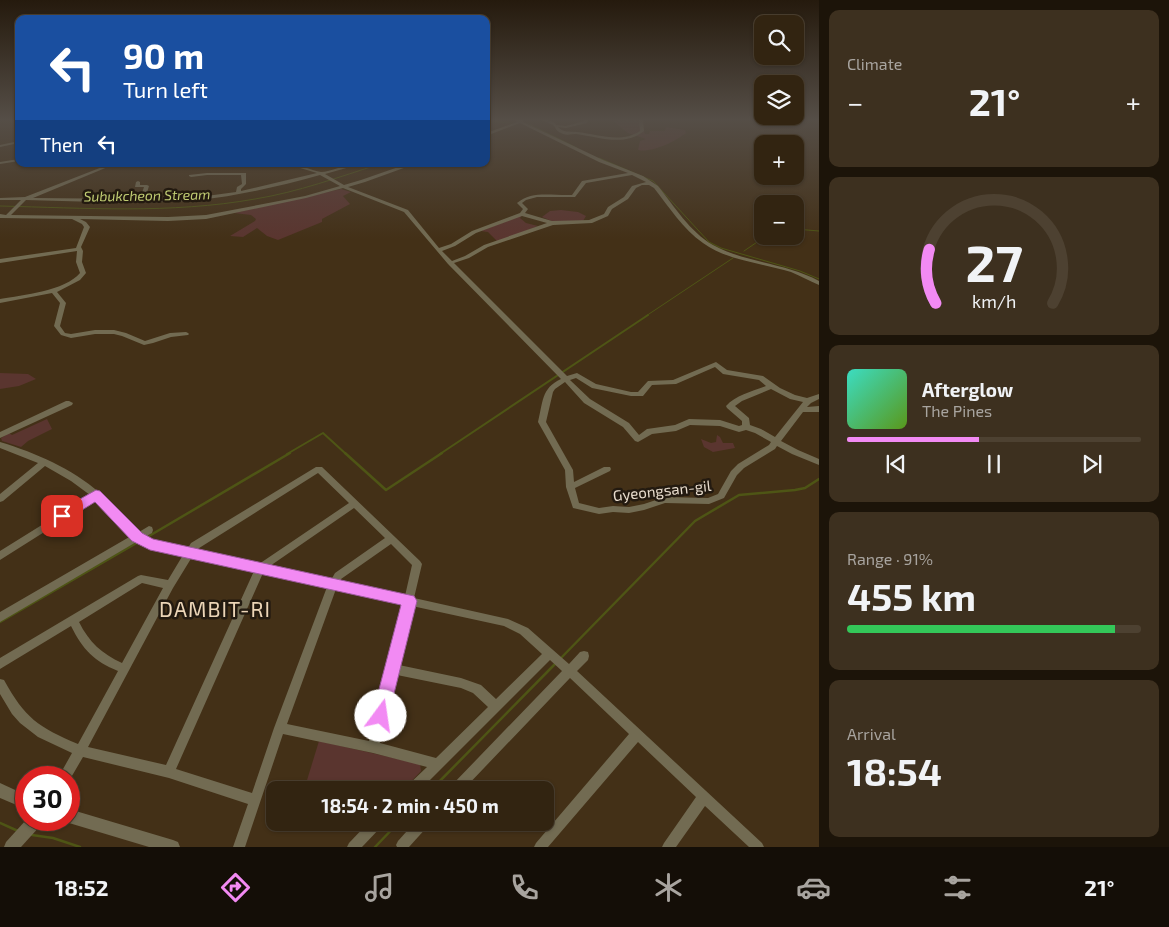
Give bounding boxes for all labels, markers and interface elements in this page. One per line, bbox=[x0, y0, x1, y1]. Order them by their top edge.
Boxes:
map controls bbox=[754, 15, 804, 245]
button: search bbox=[754, 15, 804, 65]
text: 90 m bbox=[123, 34, 204, 76]
icon: left bbox=[40, 35, 105, 100]
text: Climate bbox=[847, 54, 902, 73]
button: layers bbox=[754, 75, 804, 125]
text: Turn left bbox=[123, 76, 208, 102]
text: 21° bbox=[969, 78, 1020, 124]
text: − bbox=[847, 85, 863, 119]
text: + bbox=[1126, 85, 1141, 119]
icon: left bbox=[93, 130, 121, 158]
text: Then bbox=[40, 133, 83, 156]
button: + bbox=[754, 135, 804, 185]
water label: Subukcheon Stream bbox=[84, 185, 210, 205]
button: − bbox=[754, 195, 804, 245]
text: 27 bbox=[965, 230, 1023, 292]
text: km/h bbox=[972, 290, 1016, 312]
text: Afterglow bbox=[922, 378, 1013, 401]
text: The Pines bbox=[922, 401, 992, 420]
icon: previous bbox=[882, 450, 910, 478]
icon: pause bbox=[980, 450, 1008, 478]
icon: next bbox=[1078, 450, 1106, 478]
street label: Gyeongsan-gil bbox=[612, 476, 713, 504]
pin bbox=[41, 495, 83, 537]
icon: arrive bbox=[48, 502, 76, 530]
text: Range · 91% bbox=[847, 549, 933, 568]
text: 455 km bbox=[847, 573, 976, 619]
district label: DAMBIT-RI bbox=[159, 596, 271, 621]
position arrow bbox=[354, 689, 406, 741]
text: Arrival bbox=[847, 724, 896, 743]
text: 18:54 bbox=[847, 748, 942, 794]
speed limit sign: 30 bbox=[15, 766, 80, 831]
text: 18:54 · 2 min · 450 m bbox=[321, 794, 499, 817]
icon: directions bbox=[218, 870, 253, 905]
icon: music bbox=[362, 870, 397, 905]
icon: phone bbox=[507, 870, 542, 905]
icon: climate bbox=[651, 870, 686, 905]
icon: car bbox=[796, 870, 831, 905]
icon: filters bbox=[940, 870, 975, 905]
text: 18:52 bbox=[55, 874, 109, 900]
text: 21° bbox=[1084, 874, 1114, 900]

